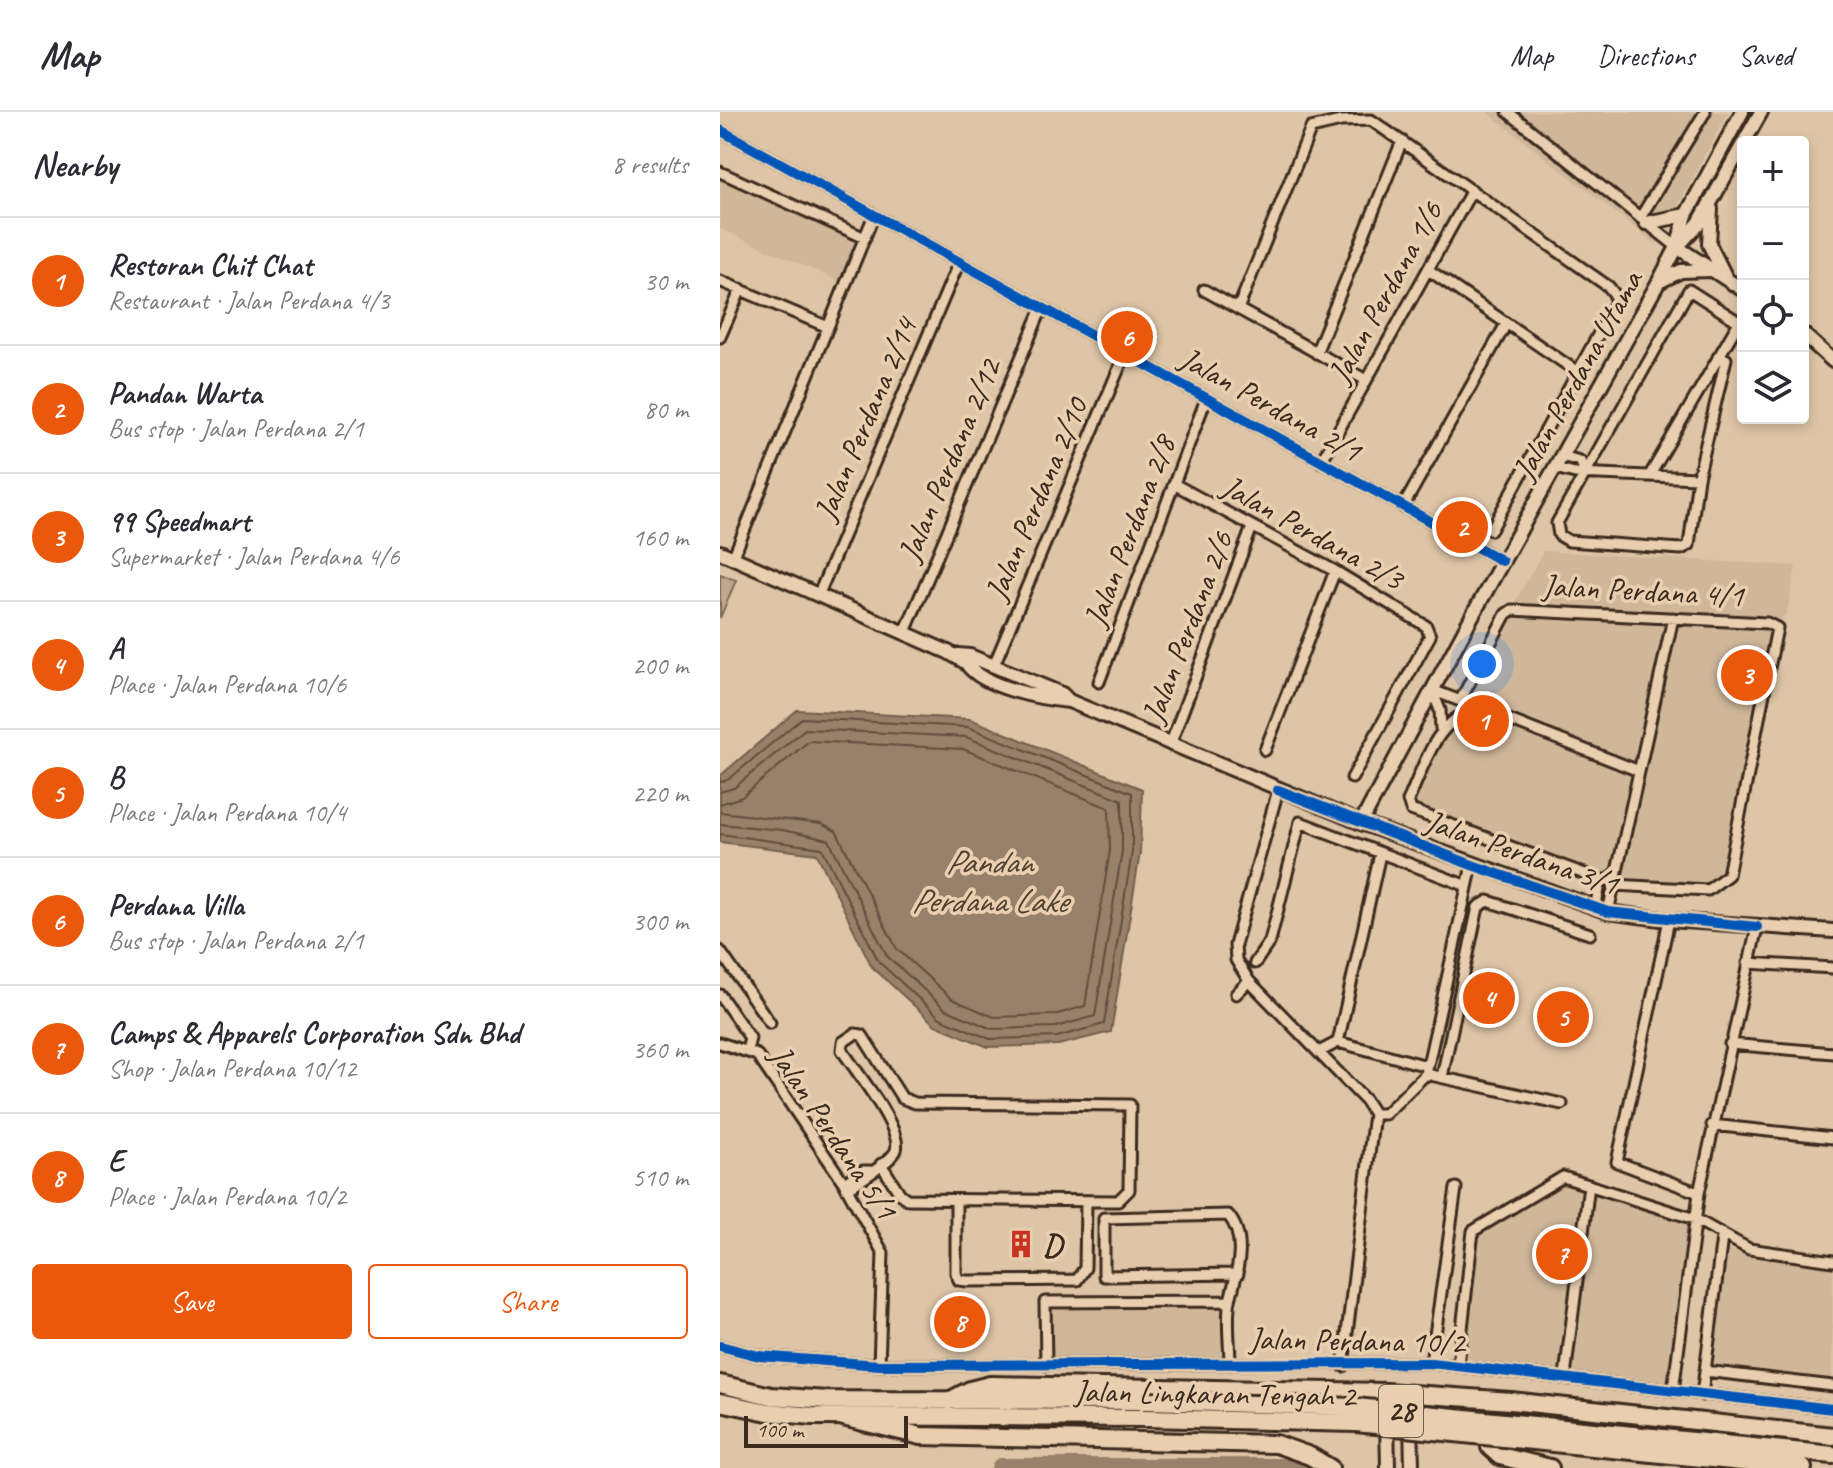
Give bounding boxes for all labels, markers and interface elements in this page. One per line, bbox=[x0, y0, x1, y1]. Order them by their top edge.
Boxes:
text: Map bbox=[40, 32, 99, 79]
text: Map bbox=[1510, 38, 1553, 73]
text: Directions bbox=[1597, 38, 1695, 73]
text: Saved bbox=[1739, 38, 1793, 73]
map controls bbox=[1737, 136, 1809, 424]
button: + bbox=[1737, 136, 1809, 208]
text: Nearby bbox=[32, 143, 118, 186]
text: 8 results bbox=[612, 148, 688, 181]
street label: Jalan Perdana 1/6 bbox=[1318, 193, 1453, 392]
button: − bbox=[1737, 208, 1809, 280]
text: Restoran Chit Chat bbox=[108, 246, 312, 284]
street label: Jalan Perdana Utama bbox=[1502, 262, 1653, 489]
text: 1 bbox=[52, 265, 64, 298]
text: 30 m bbox=[644, 265, 688, 298]
button: locate bbox=[1737, 280, 1809, 352]
text: Restaurant · Jalan Perdana 4/3 bbox=[108, 284, 390, 317]
pin: 6 bbox=[1101, 307, 1153, 367]
street label: Jalan Perdana 2/14 bbox=[804, 309, 928, 528]
street label: Jalan Perdana 2/1 bbox=[1171, 337, 1370, 472]
street label: Jalan Perdana 2/12 bbox=[888, 351, 1011, 569]
button: layers bbox=[1737, 352, 1809, 424]
text: Pandan Warta bbox=[108, 374, 262, 412]
street label: Jalan Perdana 2/10 bbox=[975, 390, 1098, 608]
text: 2 bbox=[52, 393, 64, 426]
text: 80 m bbox=[644, 393, 688, 426]
text: Bus stop · Jalan Perdana 2/1 bbox=[108, 412, 364, 445]
street label: Jalan Perdana 2/8 bbox=[1074, 428, 1186, 634]
street label: Jalan Perdana 2/3 bbox=[1213, 465, 1413, 600]
pin: 2 bbox=[1436, 497, 1488, 557]
text: 99 Speedmart bbox=[108, 502, 250, 540]
text: 3 bbox=[52, 521, 64, 554]
text: 160 m bbox=[632, 521, 688, 554]
street label: Jalan Perdana 2/6 bbox=[1132, 524, 1243, 730]
text: Supermarket · Jalan Perdana 4/6 bbox=[108, 540, 399, 573]
street label: Jalan Perdana 4/1 bbox=[1539, 565, 1746, 616]
text: A bbox=[108, 630, 123, 668]
your location bbox=[1462, 644, 1502, 684]
pin: 3 bbox=[1721, 645, 1773, 705]
text: 4 bbox=[52, 649, 64, 682]
text: 200 m bbox=[632, 649, 688, 682]
text: Place · Jalan Perdana 10/6 bbox=[108, 668, 346, 701]
pin: 1 bbox=[1457, 691, 1509, 751]
text: B bbox=[108, 758, 124, 796]
text: 5 bbox=[52, 777, 64, 810]
text: 220 m bbox=[632, 777, 688, 810]
text: Place · Jalan Perdana 10/4 bbox=[108, 796, 346, 829]
street label: Jalan Perdana 3/1 bbox=[1418, 800, 1625, 905]
water label: Pandan Perdana Lake bbox=[911, 840, 1072, 922]
text: Perdana Villa bbox=[108, 886, 244, 924]
text: 6 bbox=[52, 905, 64, 938]
text: 300 m bbox=[632, 905, 688, 938]
text: Bus stop · Jalan Perdana 2/1 bbox=[108, 924, 364, 957]
pin: 4 bbox=[1463, 968, 1515, 1028]
pin: 5 bbox=[1537, 987, 1589, 1047]
text: Camps & Apparels Corporation Sdn Bhd bbox=[108, 1014, 520, 1052]
text: 7 bbox=[52, 1033, 64, 1066]
text: 360 m bbox=[632, 1033, 688, 1066]
street label: Jalan Perdana 5/1 bbox=[759, 1036, 908, 1228]
text: Shop · Jalan Perdana 10/12 bbox=[108, 1052, 356, 1085]
text: E bbox=[108, 1142, 124, 1180]
text: 8 bbox=[52, 1161, 64, 1194]
text: 510 m bbox=[632, 1161, 688, 1194]
text: Place · Jalan Perdana 10/2 bbox=[108, 1180, 346, 1213]
place label: D bbox=[1043, 1224, 1065, 1265]
pin: 7 bbox=[1536, 1224, 1588, 1284]
building icon: D bbox=[1006, 1229, 1036, 1259]
button: Save bbox=[32, 1264, 352, 1339]
button: Share bbox=[368, 1264, 688, 1339]
pin: 8 bbox=[934, 1292, 986, 1352]
street label: Jalan Perdana 10/2 bbox=[1247, 1318, 1468, 1363]
street label: Jalan Lingkaran Tengah 2 bbox=[1072, 1371, 1359, 1416]
road number: 28 bbox=[1379, 1385, 1423, 1437]
scale bar bbox=[744, 1412, 908, 1448]
text: 100 m bbox=[756, 1416, 803, 1444]

